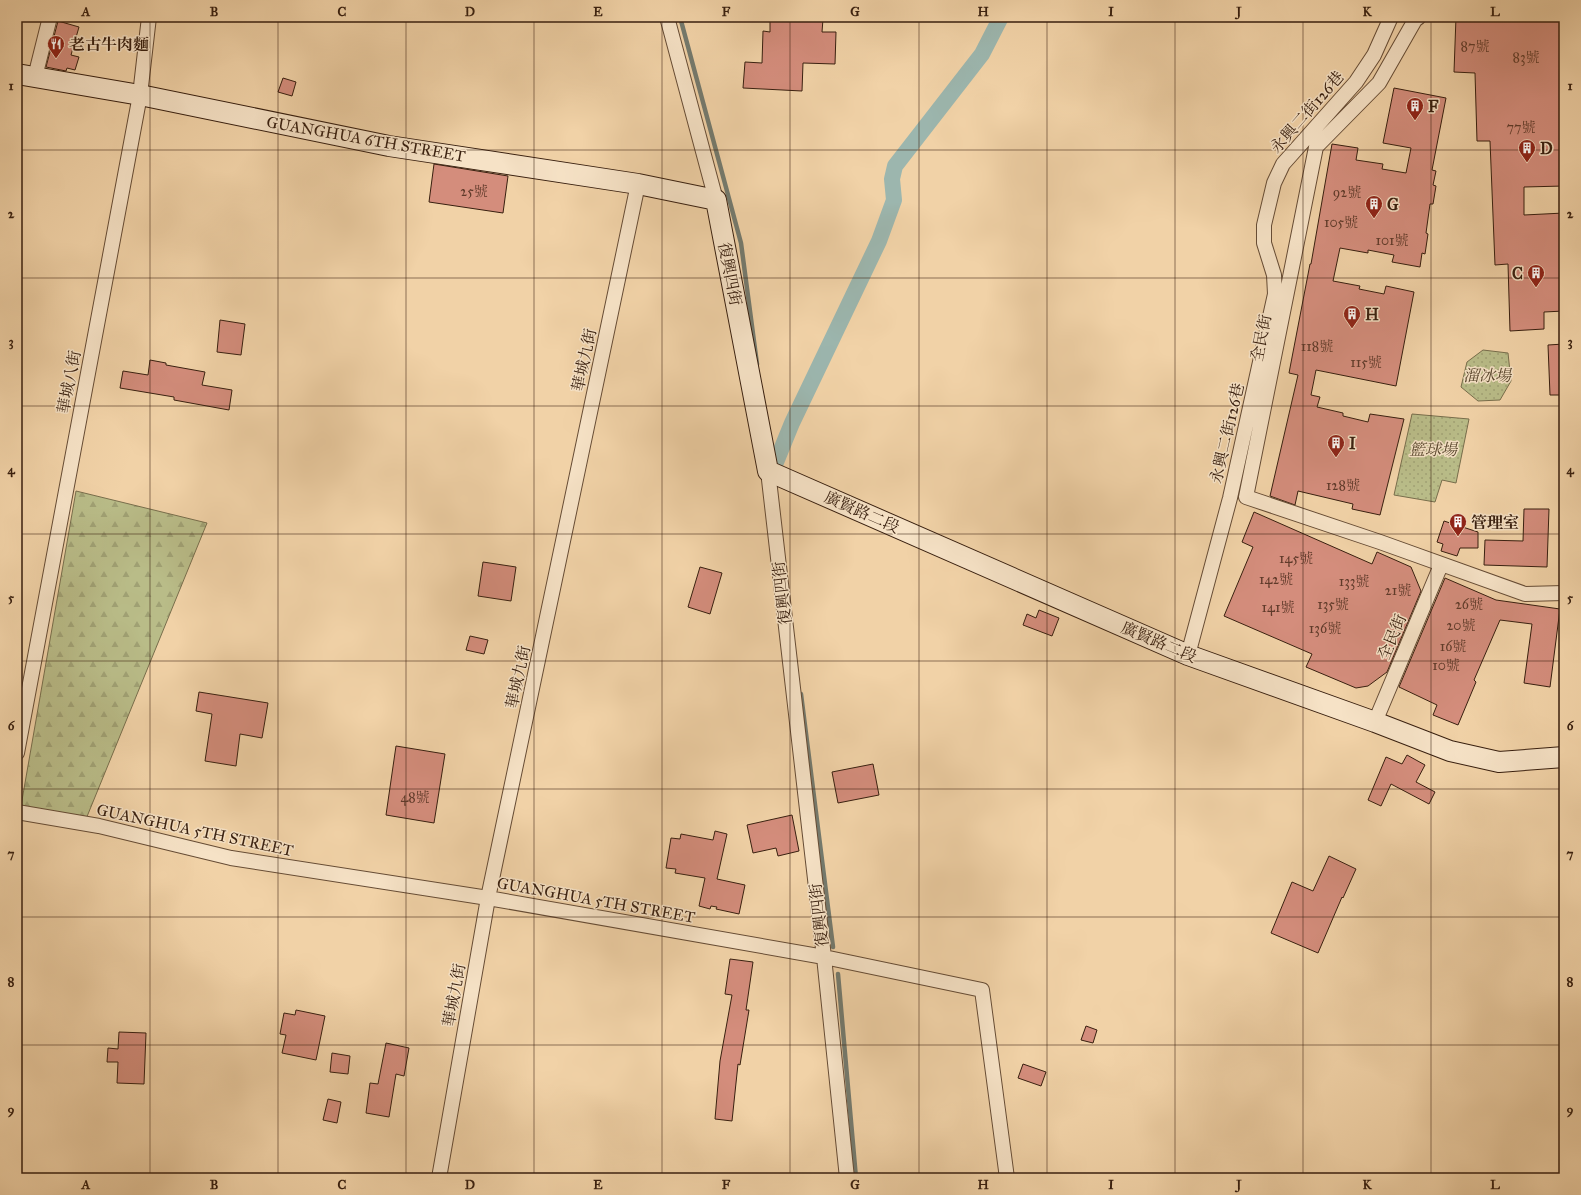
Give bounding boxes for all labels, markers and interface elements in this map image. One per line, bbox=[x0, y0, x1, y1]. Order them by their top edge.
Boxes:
text: A bbox=[81, 4, 91, 20]
text: B bbox=[210, 4, 219, 20]
text: C bbox=[338, 4, 347, 20]
text: D bbox=[465, 4, 475, 20]
text: E bbox=[593, 4, 603, 20]
text: F bbox=[722, 4, 731, 20]
text: G bbox=[850, 4, 860, 20]
text: H bbox=[977, 4, 989, 20]
text: I bbox=[1108, 4, 1114, 20]
text: J bbox=[1234, 4, 1242, 20]
text: K bbox=[1362, 4, 1372, 20]
text: L bbox=[1490, 4, 1500, 20]
restaurant icon: 老古牛肉麵 bbox=[46, 34, 66, 59]
place label: 老古牛肉麵 bbox=[69, 35, 149, 54]
house number: 87號 bbox=[1461, 38, 1489, 55]
house number: 83號 bbox=[1512, 49, 1540, 66]
street label: 永興二街126巷 bbox=[1266, 67, 1348, 157]
text: 1 bbox=[8, 78, 14, 94]
text: 1 bbox=[1567, 78, 1573, 94]
building icon: F bbox=[1405, 96, 1425, 121]
place label: F bbox=[1428, 97, 1439, 116]
street label: GUANGHUA 6TH STREET bbox=[265, 112, 467, 166]
house number: 77號 bbox=[1507, 119, 1535, 136]
building icon: D bbox=[1517, 138, 1537, 163]
place label: D bbox=[1540, 139, 1553, 158]
house number: 25號 bbox=[460, 183, 488, 200]
house number: 92號 bbox=[1333, 184, 1361, 201]
building icon: G bbox=[1364, 194, 1384, 219]
place label: G bbox=[1387, 195, 1399, 214]
text: 2 bbox=[8, 206, 15, 222]
text: 2 bbox=[1567, 206, 1574, 222]
house number: 105號 bbox=[1324, 214, 1358, 231]
house number: 101號 bbox=[1375, 232, 1409, 249]
street label: 復興四街 bbox=[715, 241, 745, 307]
building icon: C bbox=[1526, 263, 1546, 288]
place label: C bbox=[1512, 264, 1523, 283]
building icon: H bbox=[1342, 304, 1362, 329]
place label: H bbox=[1365, 305, 1379, 324]
street label: 全民街 bbox=[1247, 313, 1275, 363]
street label: 華城九街 bbox=[568, 327, 600, 393]
text: 3 bbox=[8, 334, 14, 350]
text: 3 bbox=[1567, 334, 1573, 350]
house number: 118號 bbox=[1301, 338, 1333, 355]
street label: 華城八街 bbox=[54, 349, 84, 415]
house number: 115號 bbox=[1350, 354, 1382, 371]
park label: 溜冰場 bbox=[1463, 366, 1513, 385]
street label: 永興二街126巷 bbox=[1206, 381, 1248, 485]
building icon: I bbox=[1326, 433, 1346, 458]
place label: I bbox=[1349, 434, 1356, 453]
park label: 籃球場 bbox=[1409, 440, 1459, 459]
text: 4 bbox=[7, 462, 15, 478]
text: 4 bbox=[1566, 462, 1574, 478]
house number: 128號 bbox=[1326, 477, 1360, 494]
street label: 廣賢路二段 bbox=[822, 487, 902, 537]
building icon: 管理室 bbox=[1448, 512, 1468, 537]
place label: 管理室 bbox=[1471, 513, 1519, 532]
house number: 145號 bbox=[1279, 550, 1313, 567]
street label: 復興四街 bbox=[769, 560, 795, 626]
house number: 142號 bbox=[1259, 571, 1293, 588]
house number: 133號 bbox=[1339, 573, 1369, 590]
house number: 21號 bbox=[1385, 582, 1411, 599]
text: 5 bbox=[8, 590, 15, 606]
text: 5 bbox=[1567, 590, 1574, 606]
house number: 135號 bbox=[1317, 596, 1349, 613]
house number: 26號 bbox=[1455, 596, 1483, 613]
house number: 141號 bbox=[1262, 599, 1294, 616]
street label: 全民街 bbox=[1374, 611, 1410, 663]
house number: 20號 bbox=[1446, 617, 1476, 634]
street label: 廣賢路二段 bbox=[1118, 618, 1200, 666]
house number: 136號 bbox=[1309, 620, 1341, 637]
house number: 16號 bbox=[1440, 638, 1466, 655]
street label: 華城九街 bbox=[502, 644, 534, 710]
house number: 10號 bbox=[1432, 657, 1460, 674]
text: 6 bbox=[8, 718, 16, 734]
text: 6 bbox=[1567, 718, 1575, 734]
house number: 48號 bbox=[400, 789, 430, 806]
street label: GUANGHUA 5TH STREET bbox=[95, 800, 295, 860]
text: 7 bbox=[8, 846, 15, 862]
text: 7 bbox=[1567, 846, 1574, 862]
street label: GUANGHUA 5TH STREET bbox=[495, 873, 697, 927]
street label: 復興四街 bbox=[806, 882, 832, 948]
street label: 華城九街 bbox=[439, 962, 469, 1028]
text: 8 bbox=[8, 974, 15, 990]
text: 8 bbox=[1567, 974, 1574, 990]
text: 9 bbox=[8, 1102, 15, 1118]
text: 9 bbox=[1567, 1102, 1574, 1118]
text: A bbox=[81, 1177, 91, 1193]
text: B bbox=[210, 1177, 219, 1193]
text: C bbox=[338, 1177, 347, 1193]
text: D bbox=[465, 1177, 475, 1193]
text: E bbox=[593, 1177, 603, 1193]
text: F bbox=[722, 1177, 731, 1193]
text: G bbox=[850, 1177, 860, 1193]
text: H bbox=[977, 1177, 989, 1193]
text: I bbox=[1108, 1177, 1114, 1193]
text: J bbox=[1234, 1177, 1242, 1193]
text: K bbox=[1362, 1177, 1372, 1193]
text: L bbox=[1490, 1177, 1500, 1193]

